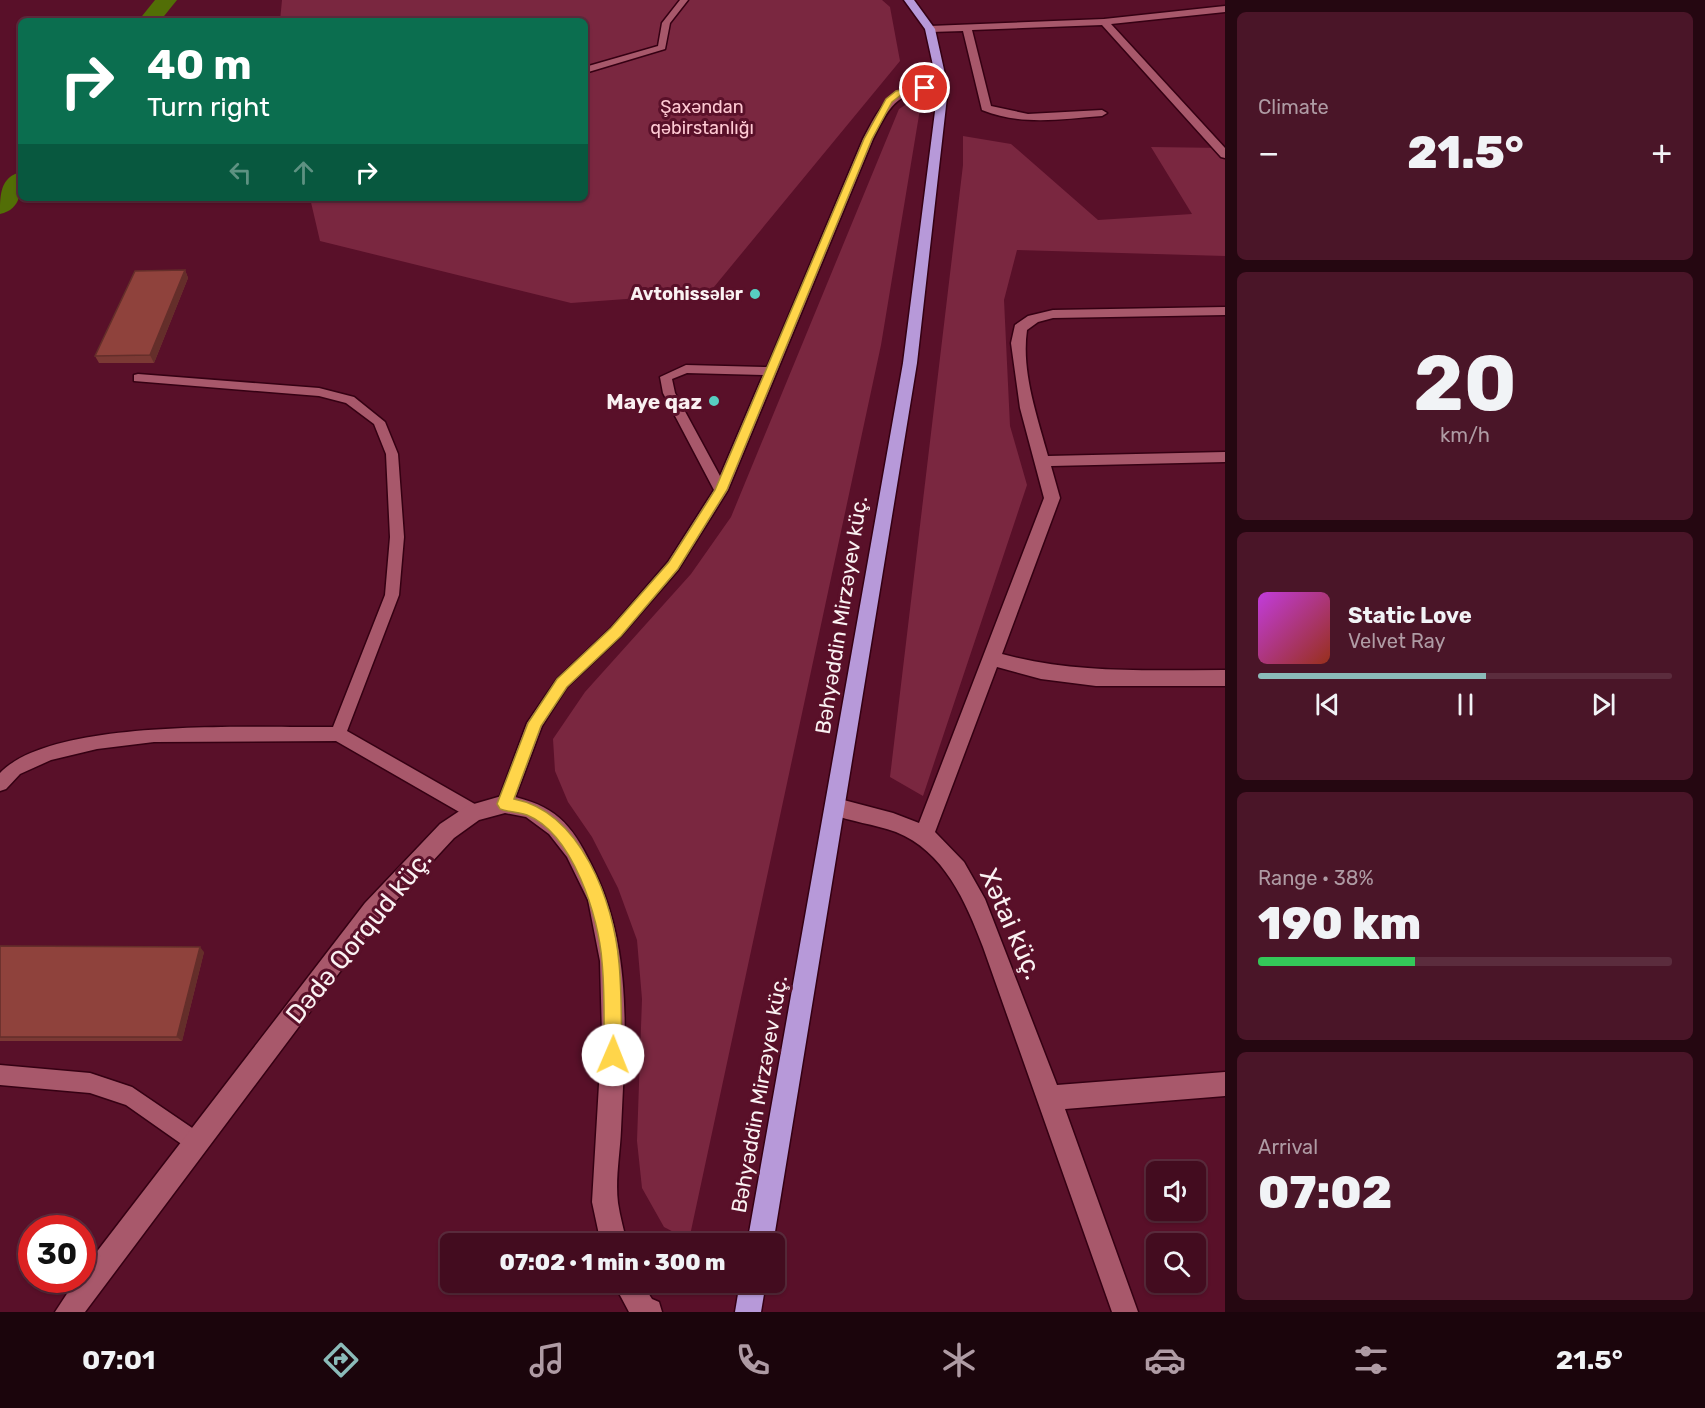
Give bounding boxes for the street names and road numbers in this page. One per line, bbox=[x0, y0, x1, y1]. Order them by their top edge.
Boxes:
street label: Bəhyəddin Mirzəyev küç. bbox=[810, 494, 872, 736]
street label: Dədə Qorqud küç. bbox=[280, 844, 438, 1030]
street label: Xətai küç. bbox=[973, 864, 1049, 984]
street label: Bəhyəddin Mirzəyev küç. bbox=[726, 973, 792, 1215]

